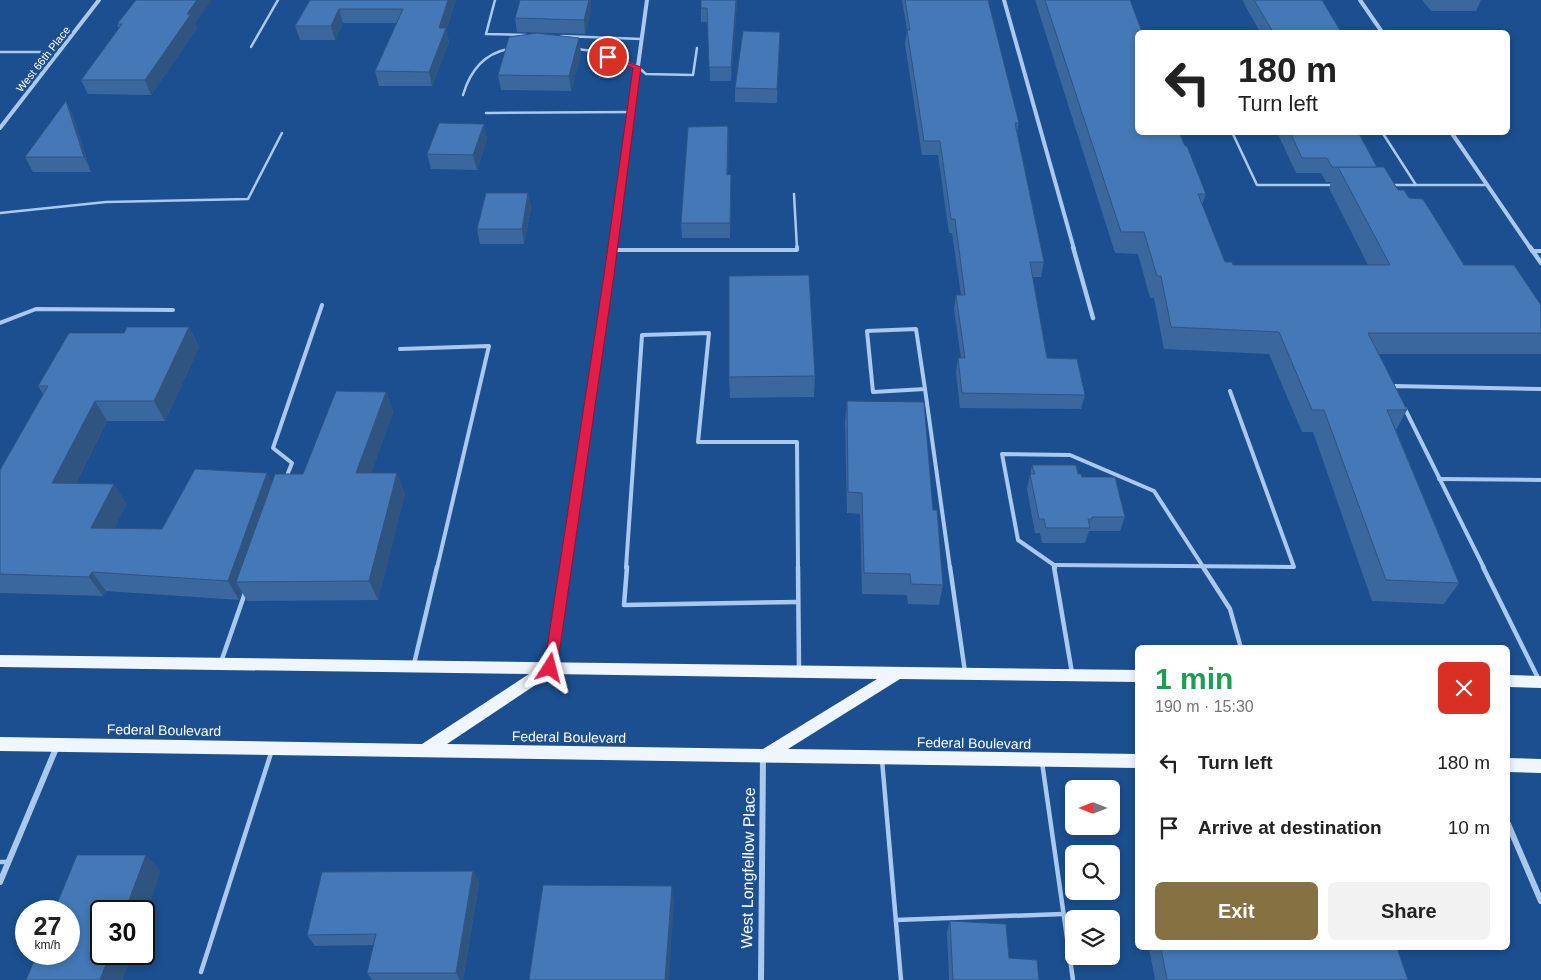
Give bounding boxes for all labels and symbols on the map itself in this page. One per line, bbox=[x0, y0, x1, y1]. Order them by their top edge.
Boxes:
street label: West 66th Place bbox=[14, 24, 72, 94]
pin bbox=[587, 36, 629, 78]
position arrow bbox=[523, 641, 575, 693]
street label: Federal Boulevard bbox=[107, 721, 221, 739]
street label: Federal Boulevard bbox=[512, 728, 626, 746]
street label: Federal Boulevard bbox=[917, 734, 1031, 752]
north arrow bbox=[1065, 780, 1120, 835]
street label: West Longfellow Place bbox=[738, 787, 758, 949]
speed limit sign: 30 bbox=[90, 900, 155, 965]

